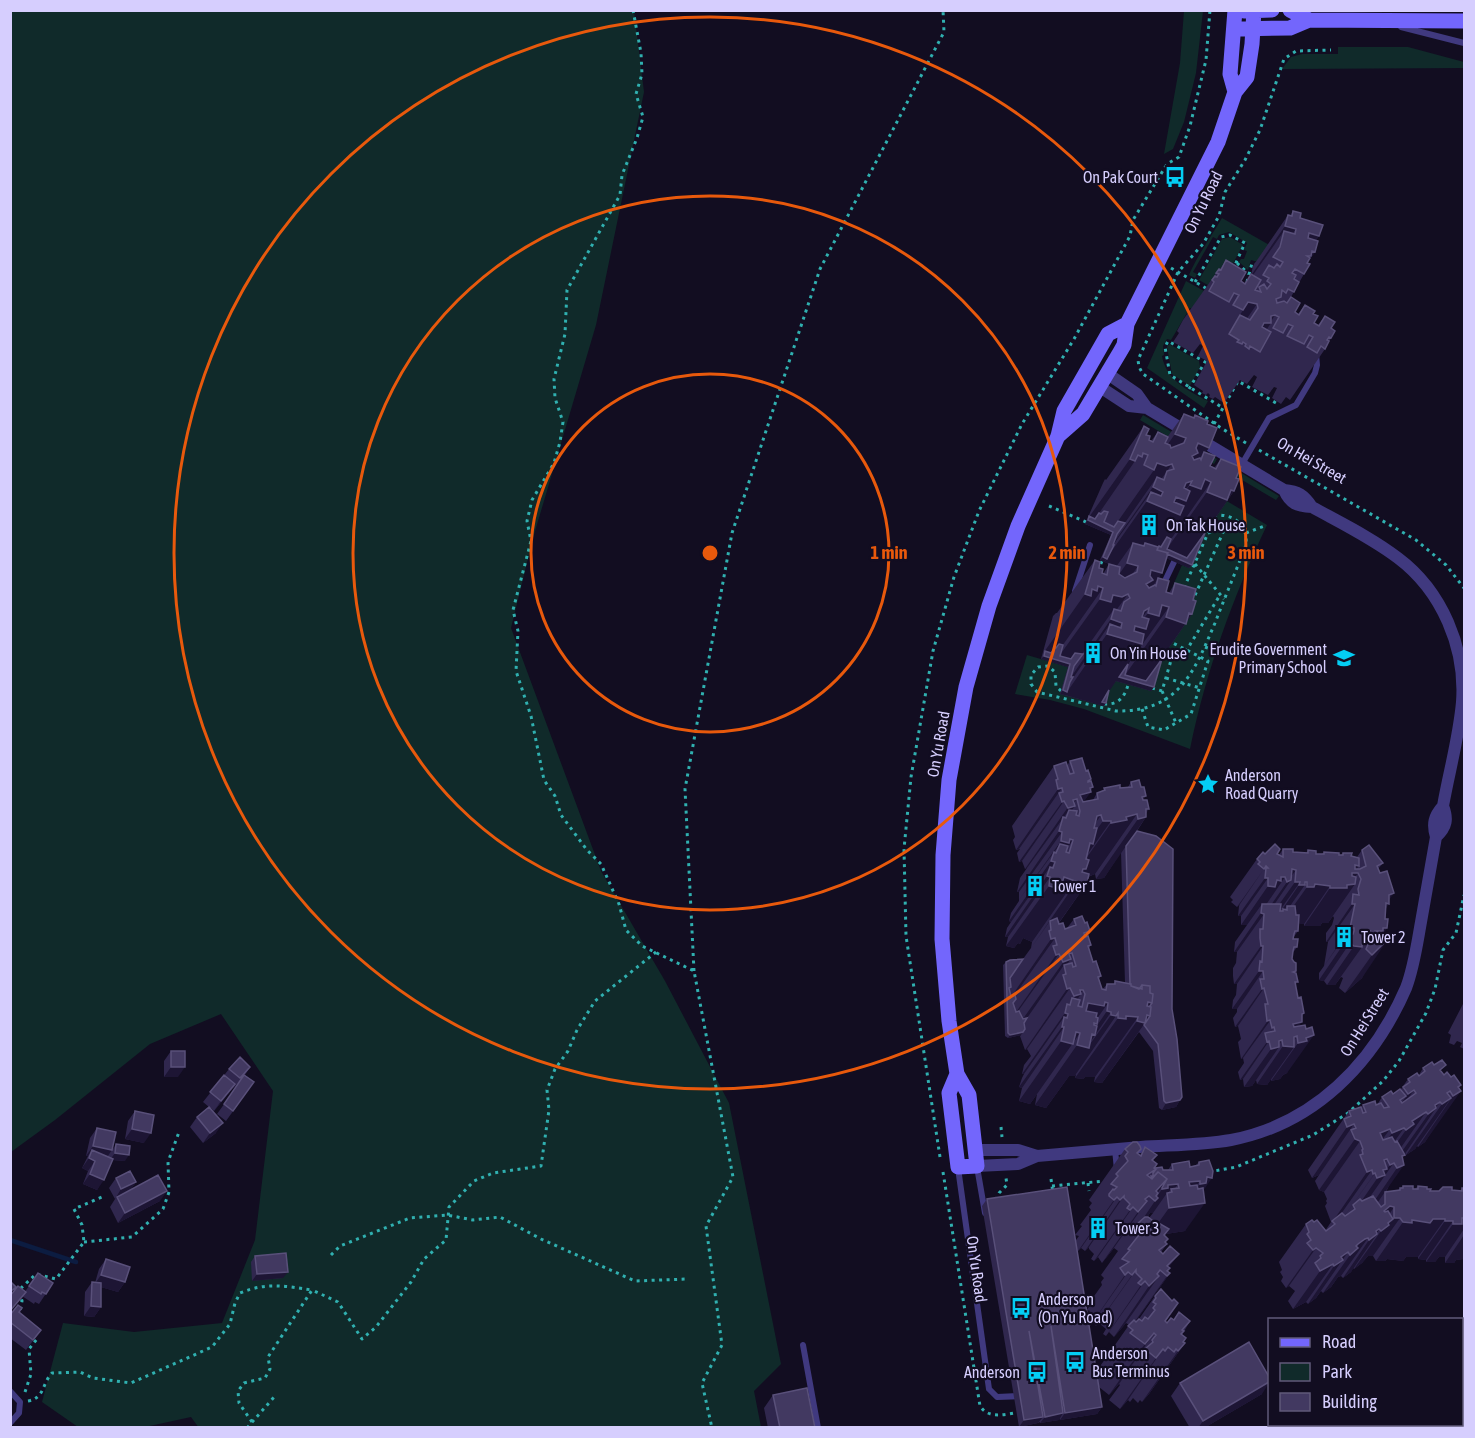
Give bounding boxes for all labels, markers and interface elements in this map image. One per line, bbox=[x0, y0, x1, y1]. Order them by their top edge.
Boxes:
bus stop icon: On Pak Court bbox=[1163, 165, 1187, 189]
place label: On Pak Court bbox=[1083, 168, 1158, 186]
street label: On Yu Road bbox=[1180, 168, 1226, 236]
street label: On Hei Street bbox=[1274, 433, 1350, 487]
building icon: On Tak House bbox=[1137, 513, 1161, 537]
place label: On Tak House bbox=[1166, 516, 1245, 534]
text: 1 min bbox=[871, 542, 908, 563]
text: 2 min bbox=[1049, 542, 1086, 563]
text: 3 min bbox=[1228, 542, 1265, 563]
centre of rings bbox=[700, 543, 720, 563]
place label: Erudite Government Primary School bbox=[1209, 640, 1328, 677]
building icon: On Yin House bbox=[1081, 641, 1105, 665]
place label: On Yin House bbox=[1110, 644, 1187, 662]
school or university icon: Erudite Government Primary School bbox=[1332, 646, 1356, 670]
street label: On Yu Road bbox=[923, 709, 953, 779]
place label: Anderson Road Quarry bbox=[1225, 766, 1299, 803]
place icon: Anderson Road Quarry bbox=[1196, 772, 1220, 796]
building icon: Tower 1 bbox=[1023, 874, 1047, 898]
place label: Tower 1 bbox=[1052, 877, 1097, 895]
building icon: Tower 2 bbox=[1332, 925, 1356, 949]
place label: Tower 2 bbox=[1361, 928, 1406, 946]
street label: On Hei Street bbox=[1336, 984, 1392, 1059]
building icon: Tower 3 bbox=[1086, 1216, 1110, 1240]
place label: Tower 3 bbox=[1115, 1219, 1160, 1237]
street label: On Yu Road bbox=[963, 1235, 991, 1303]
place label: Anderson (On Yu Road) bbox=[1038, 1290, 1113, 1327]
bus stop icon: Anderson (On Yu Road) bbox=[1009, 1296, 1033, 1320]
legend bbox=[1268, 1318, 1463, 1426]
text: Road bbox=[1322, 1331, 1356, 1352]
place label: Anderson Bus Terminus bbox=[1092, 1344, 1170, 1380]
bus stop icon: Anderson Bus Terminus bbox=[1063, 1350, 1087, 1374]
bus stop icon: Anderson bbox=[1025, 1360, 1049, 1384]
text: Park bbox=[1322, 1361, 1352, 1382]
place label: Anderson bbox=[964, 1363, 1020, 1381]
text: Building bbox=[1322, 1391, 1377, 1412]

